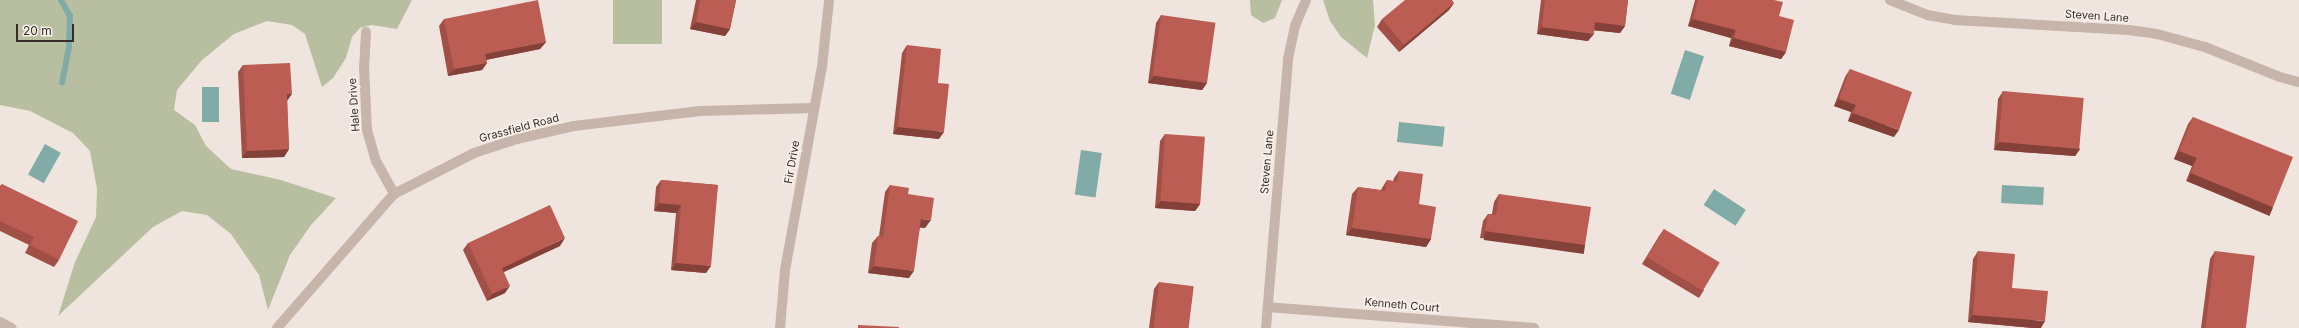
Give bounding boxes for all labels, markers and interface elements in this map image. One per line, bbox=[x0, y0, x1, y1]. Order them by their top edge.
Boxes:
street label: Steven Lane bbox=[2065, 7, 2129, 25]
scale bar bbox=[18, 16, 76, 42]
text: 20 m bbox=[23, 23, 52, 38]
street label: Hale Drive bbox=[346, 78, 362, 132]
street label: Grassfield Road bbox=[478, 111, 560, 145]
street label: Steven Lane bbox=[1258, 130, 1276, 194]
street label: Fir Drive bbox=[782, 139, 802, 185]
street label: Kenneth Court bbox=[1364, 295, 1440, 315]

